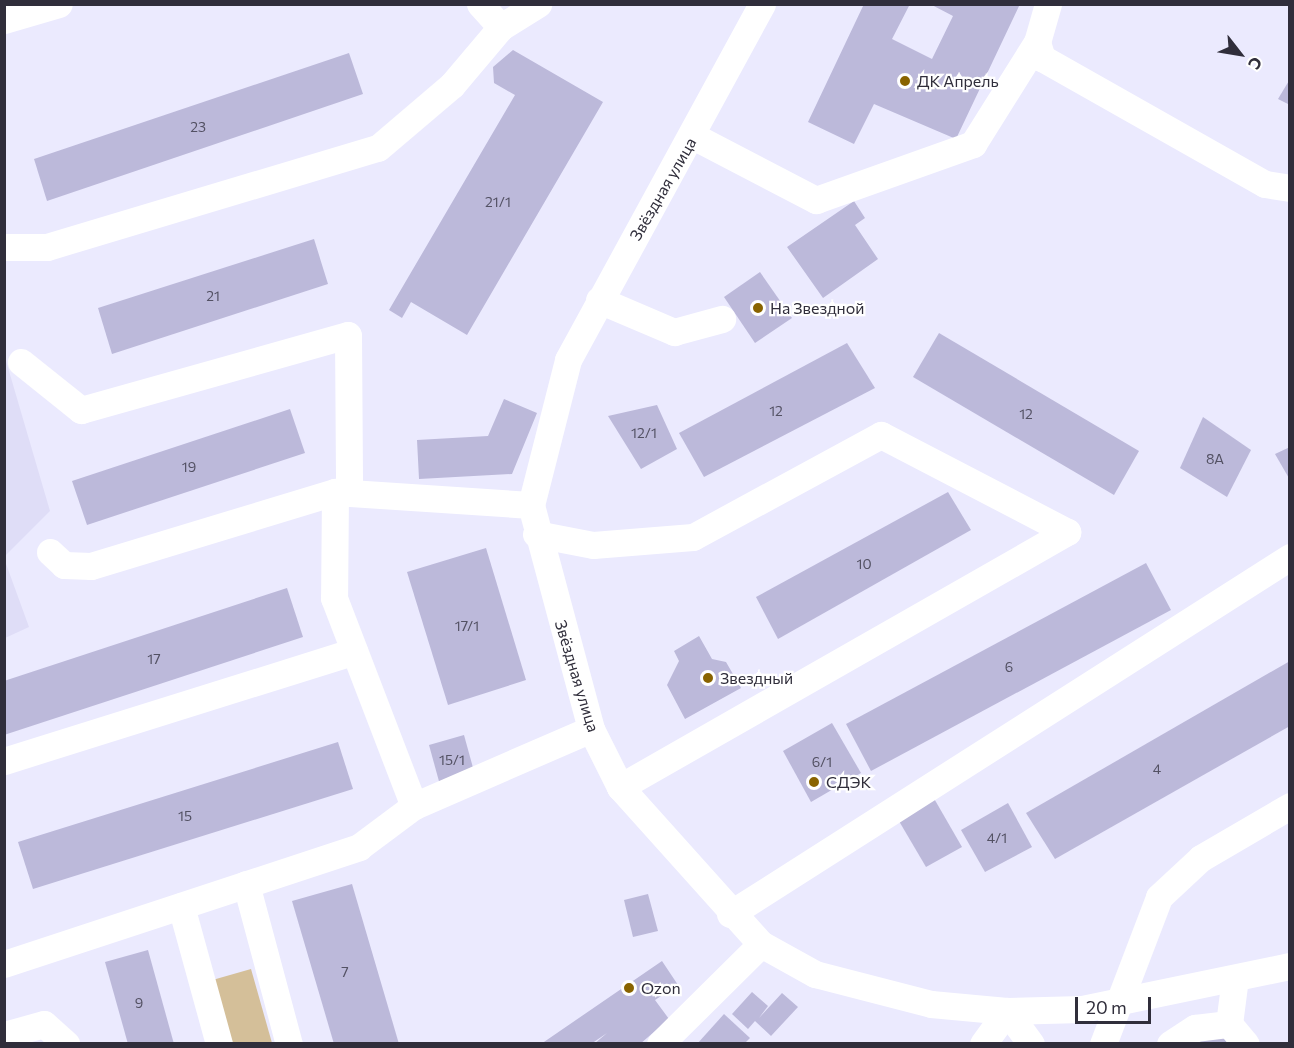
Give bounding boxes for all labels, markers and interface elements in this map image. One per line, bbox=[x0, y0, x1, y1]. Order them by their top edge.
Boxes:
north arrow bbox=[1210, 24, 1270, 84]
text: С bbox=[1245, 54, 1267, 73]
place label: ДК Апрель bbox=[917, 71, 999, 91]
marker: ДК Апрель bbox=[898, 74, 912, 88]
house number: 23 bbox=[190, 119, 206, 135]
street label: Звёздная улица bbox=[626, 134, 700, 244]
house number: 21/1 bbox=[485, 194, 511, 210]
house number: 21 bbox=[206, 288, 220, 304]
place label: На Звездной bbox=[770, 298, 864, 318]
marker: На Звездной bbox=[751, 301, 765, 315]
house number: 12 bbox=[769, 403, 783, 419]
house number: 12 bbox=[1019, 406, 1033, 422]
house number: 12/1 bbox=[631, 425, 657, 441]
house number: 8А bbox=[1206, 451, 1224, 467]
house number: 19 bbox=[182, 459, 196, 475]
house number: 10 bbox=[856, 556, 872, 572]
house number: 17/1 bbox=[455, 618, 479, 634]
street label: Звёздная улица bbox=[551, 618, 603, 734]
house number: 17 bbox=[147, 651, 161, 667]
house number: 6 bbox=[1005, 659, 1013, 675]
place label: Звездный bbox=[720, 668, 793, 688]
marker: Звездный bbox=[701, 671, 715, 685]
house number: 15/1 bbox=[439, 752, 465, 768]
house number: 6/1 bbox=[812, 754, 832, 770]
house number: 4 bbox=[1153, 761, 1161, 777]
place label: СДЭК bbox=[826, 772, 871, 792]
marker: СДЭК bbox=[807, 775, 821, 789]
house number: 15 bbox=[178, 808, 192, 824]
house number: 4/1 bbox=[987, 830, 1007, 846]
house number: 7 bbox=[341, 964, 349, 980]
place label: Ozon bbox=[641, 978, 681, 998]
marker: Ozon bbox=[622, 981, 636, 995]
scale bar bbox=[1078, 985, 1154, 1023]
house number: 9 bbox=[135, 995, 143, 1011]
text: 20 m bbox=[1086, 996, 1127, 1018]

